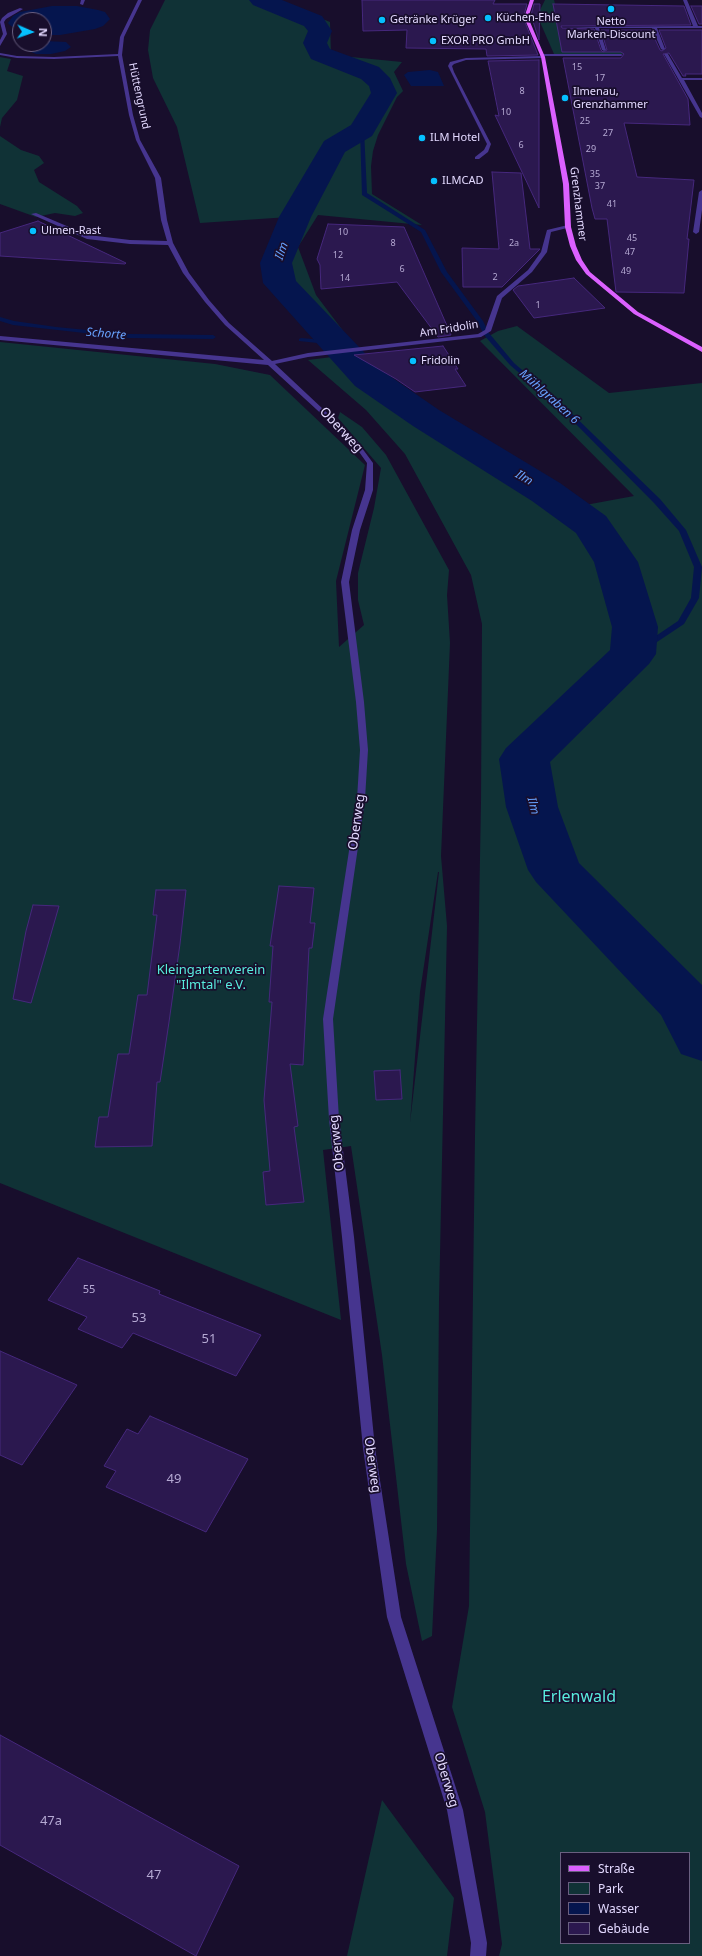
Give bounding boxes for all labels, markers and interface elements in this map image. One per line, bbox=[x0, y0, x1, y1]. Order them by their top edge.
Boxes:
marker: Netto Marken-Discount bbox=[606, 4, 616, 14]
place label: Küchen-Ehle bbox=[496, 11, 560, 25]
north arrow bbox=[12, 12, 52, 52]
place label: Getränke Krüger bbox=[390, 13, 476, 27]
marker: Küchen-Ehle bbox=[483, 13, 493, 23]
marker: Getränke Krüger bbox=[377, 15, 387, 25]
place label: Netto Marken-Discount bbox=[567, 15, 655, 41]
text: N bbox=[36, 28, 51, 37]
place label: EXOR PRO GmbH bbox=[441, 34, 530, 48]
marker: EXOR PRO GmbH bbox=[428, 36, 438, 46]
street label: Hüttengrund bbox=[126, 62, 152, 130]
house number: 15 bbox=[572, 62, 582, 72]
house number: 17 bbox=[595, 73, 605, 83]
place label: Ilmenau, Grenzhammer bbox=[573, 85, 648, 111]
house number: 8 bbox=[519, 86, 525, 96]
marker: Ilmenau, Grenzhammer bbox=[560, 93, 570, 103]
house number: 10 bbox=[501, 107, 511, 117]
house number: 25 bbox=[580, 116, 590, 126]
house number: 27 bbox=[603, 128, 613, 138]
place label: ILM Hotel bbox=[430, 131, 480, 145]
marker: ILM Hotel bbox=[417, 133, 427, 143]
house number: 6 bbox=[518, 140, 524, 150]
house number: 29 bbox=[586, 144, 596, 154]
street label: Grenzhammer bbox=[567, 166, 589, 242]
house number: 35 bbox=[590, 169, 600, 179]
place label: ILMCAD bbox=[442, 174, 483, 188]
marker: ILMCAD bbox=[429, 176, 439, 186]
house number: 37 bbox=[595, 181, 605, 191]
house number: 41 bbox=[607, 199, 617, 209]
place label: Ulmen-Rast bbox=[41, 224, 101, 238]
marker: Ulmen-Rast bbox=[28, 226, 38, 236]
house number: 10 bbox=[338, 227, 348, 237]
house number: 45 bbox=[627, 233, 637, 243]
house number: 8 bbox=[390, 238, 396, 248]
house number: 2a bbox=[509, 238, 519, 248]
water label: Ilm bbox=[272, 240, 292, 262]
house number: 47 bbox=[625, 247, 635, 257]
house number: 12 bbox=[333, 250, 343, 260]
house number: 6 bbox=[399, 264, 405, 274]
house number: 49 bbox=[621, 266, 631, 276]
house number: 2 bbox=[492, 272, 498, 282]
house number: 14 bbox=[340, 273, 350, 283]
house number: 1 bbox=[535, 300, 541, 310]
street label: Am Fridolin bbox=[419, 318, 479, 340]
water label: Schorte bbox=[85, 325, 127, 343]
place label: Fridolin bbox=[421, 354, 460, 368]
marker: Fridolin bbox=[408, 356, 418, 366]
water label: Mühlgraben 6 bbox=[516, 367, 582, 427]
street label: Oberweg bbox=[316, 404, 366, 456]
water label: Ilm bbox=[513, 467, 535, 489]
street label: Oberweg bbox=[345, 793, 369, 851]
water label: Ilm bbox=[524, 796, 542, 816]
park label: Kleingartenverein "Ilmtal" e.V. bbox=[157, 962, 265, 993]
street label: Oberweg bbox=[326, 1114, 348, 1172]
house number: 55 bbox=[83, 1283, 95, 1297]
house number: 53 bbox=[132, 1310, 146, 1326]
house number: 51 bbox=[202, 1331, 216, 1347]
street label: Oberweg bbox=[360, 1436, 384, 1494]
house number: 49 bbox=[167, 1471, 181, 1487]
park label: Erlenwald bbox=[542, 1687, 616, 1707]
street label: Oberweg bbox=[430, 1751, 462, 1809]
house number: 47a bbox=[40, 1813, 62, 1829]
legend bbox=[560, 1852, 690, 1944]
text: Straße bbox=[598, 1860, 635, 1877]
house number: 47 bbox=[147, 1867, 161, 1883]
text: Park bbox=[598, 1880, 623, 1897]
text: Wasser bbox=[598, 1900, 639, 1917]
text: Gebäude bbox=[598, 1920, 649, 1937]

